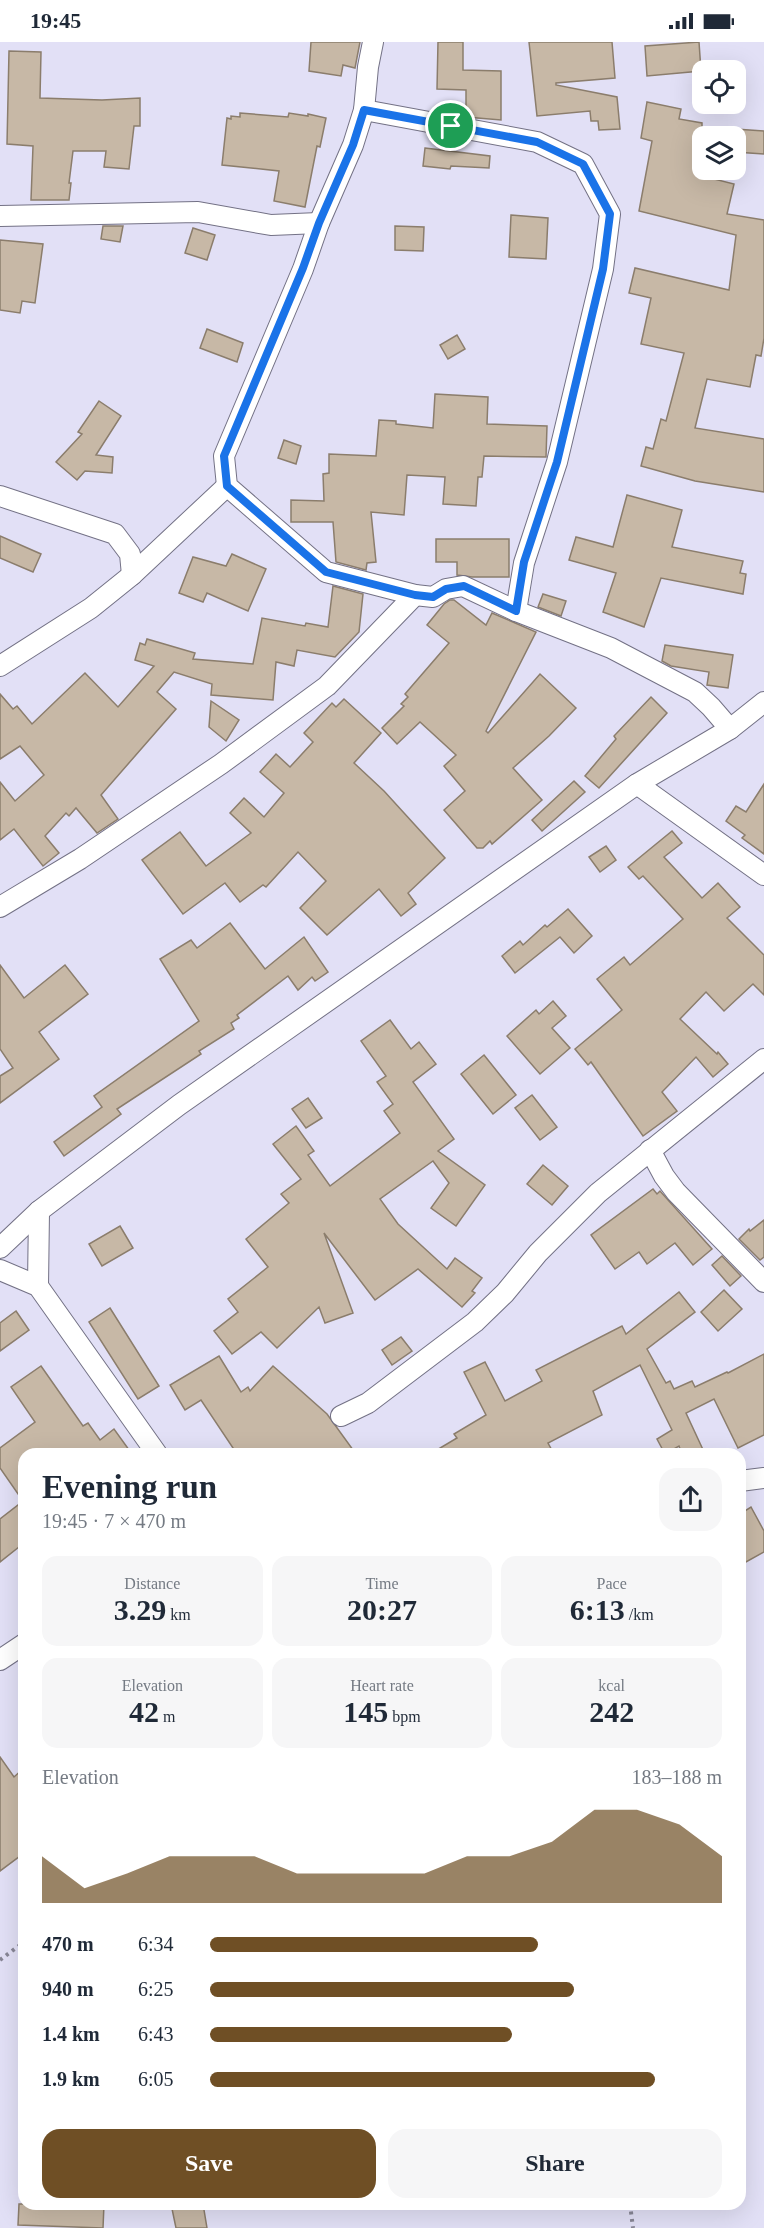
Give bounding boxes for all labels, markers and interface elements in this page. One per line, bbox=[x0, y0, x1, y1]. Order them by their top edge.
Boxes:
text: 19:45 bbox=[30, 8, 81, 33]
map controls bbox=[692, 60, 746, 180]
button: locate bbox=[692, 60, 746, 114]
pin bbox=[425, 100, 476, 151]
icon: arrive bbox=[434, 109, 467, 142]
button: layers bbox=[692, 126, 746, 180]
button: share bbox=[659, 1468, 722, 1531]
text: Evening run bbox=[42, 1469, 217, 1505]
text: 19:45 · 7 × 470 m bbox=[42, 1510, 186, 1532]
text: Distance bbox=[124, 1575, 180, 1592]
text: Time bbox=[365, 1575, 399, 1592]
text: Pace bbox=[597, 1575, 627, 1592]
text: 3.29 bbox=[114, 1593, 166, 1626]
text: 20:27 bbox=[347, 1593, 417, 1626]
text: 6:13 bbox=[570, 1593, 625, 1626]
text: km bbox=[166, 1606, 191, 1623]
text: /km bbox=[625, 1606, 654, 1623]
text: Elevation bbox=[122, 1677, 183, 1694]
text: Heart rate bbox=[350, 1677, 414, 1694]
text: kcal bbox=[598, 1677, 625, 1694]
text: 42 bbox=[129, 1695, 159, 1728]
text: 145 bbox=[343, 1695, 388, 1728]
text: 242 bbox=[589, 1695, 634, 1728]
text: m bbox=[159, 1708, 176, 1725]
text: bpm bbox=[388, 1708, 421, 1725]
text: Elevation bbox=[42, 1766, 119, 1788]
text: 183–188 m bbox=[631, 1766, 722, 1788]
text: 470 m bbox=[42, 1933, 94, 1955]
text: 6:34 bbox=[138, 1933, 174, 1955]
text: 940 m bbox=[42, 1978, 94, 2000]
text: 6:25 bbox=[138, 1978, 174, 2000]
text: 1.4 km bbox=[42, 2023, 100, 2045]
text: 6:43 bbox=[138, 2023, 174, 2045]
text: 1.9 km bbox=[42, 2068, 100, 2090]
text: 6:05 bbox=[138, 2068, 174, 2090]
button: Save bbox=[42, 2129, 376, 2198]
button: Share bbox=[388, 2129, 722, 2198]

